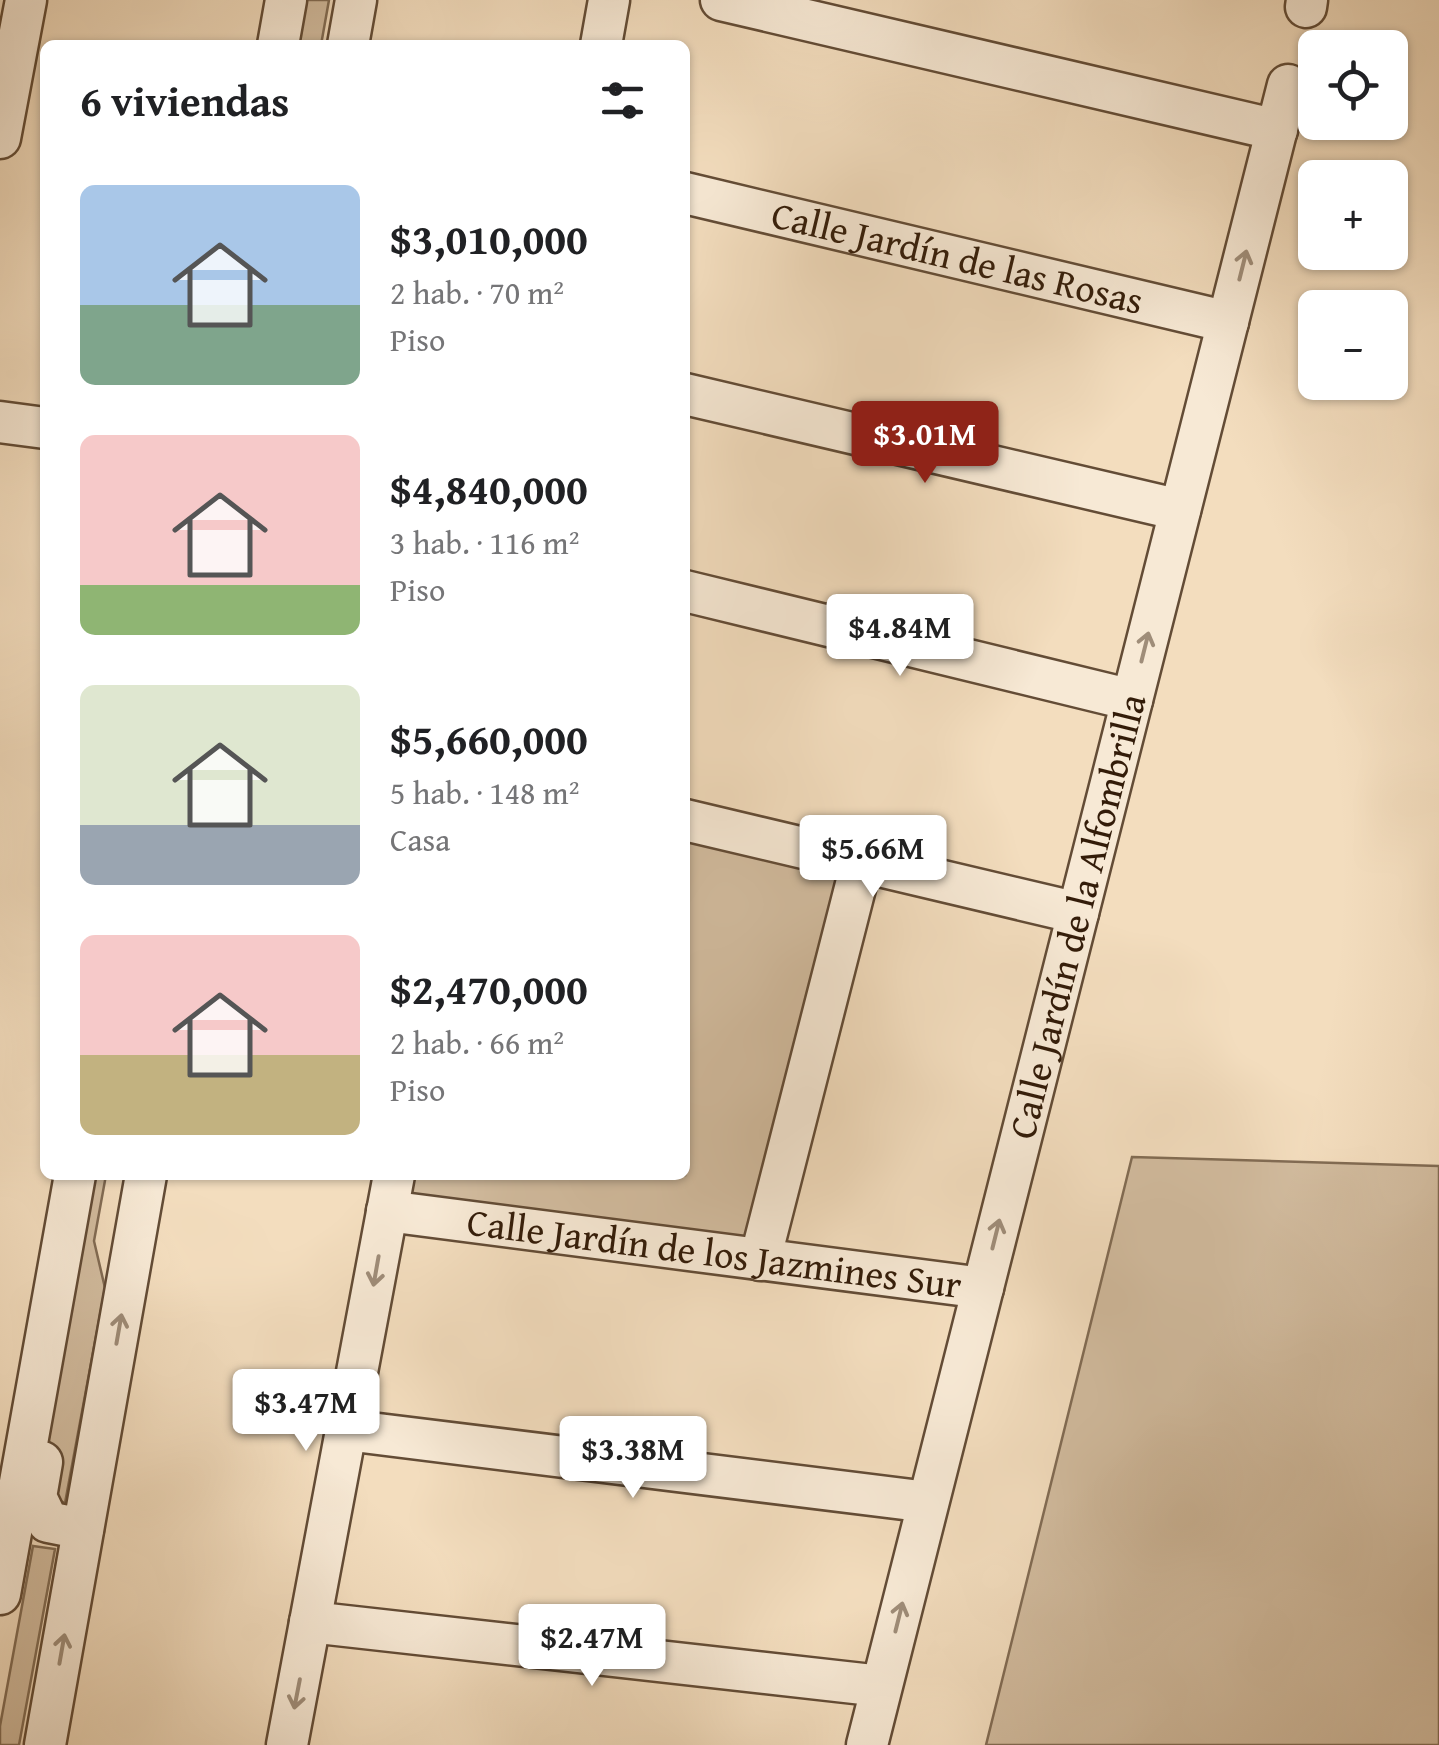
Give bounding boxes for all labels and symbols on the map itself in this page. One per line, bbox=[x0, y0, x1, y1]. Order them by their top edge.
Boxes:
street label: Calle Jardín de las Rosas bbox=[766, 186, 1149, 328]
one-way arrow bbox=[1234, 250, 1253, 281]
pin: $3.01M bbox=[844, 401, 1006, 486]
pin: $4.84M bbox=[819, 594, 981, 679]
one-way arrow bbox=[1137, 632, 1156, 663]
street label: Calle Jardín de la Alfombrilla bbox=[993, 687, 1160, 1145]
pin: $5.66M bbox=[792, 815, 954, 900]
street label: Calle Jardín de los Jazmines Sur bbox=[464, 1193, 965, 1312]
one-way arrow bbox=[988, 1219, 1007, 1250]
one-way arrow bbox=[366, 1254, 385, 1287]
one-way arrow bbox=[110, 1313, 129, 1346]
pin: $3.47M bbox=[225, 1369, 387, 1454]
pin: $3.38M bbox=[552, 1416, 714, 1501]
one-way arrow bbox=[891, 1602, 910, 1633]
pin: $2.47M bbox=[511, 1604, 673, 1689]
one-way arrow bbox=[53, 1633, 72, 1666]
one-way arrow bbox=[287, 1677, 306, 1709]

